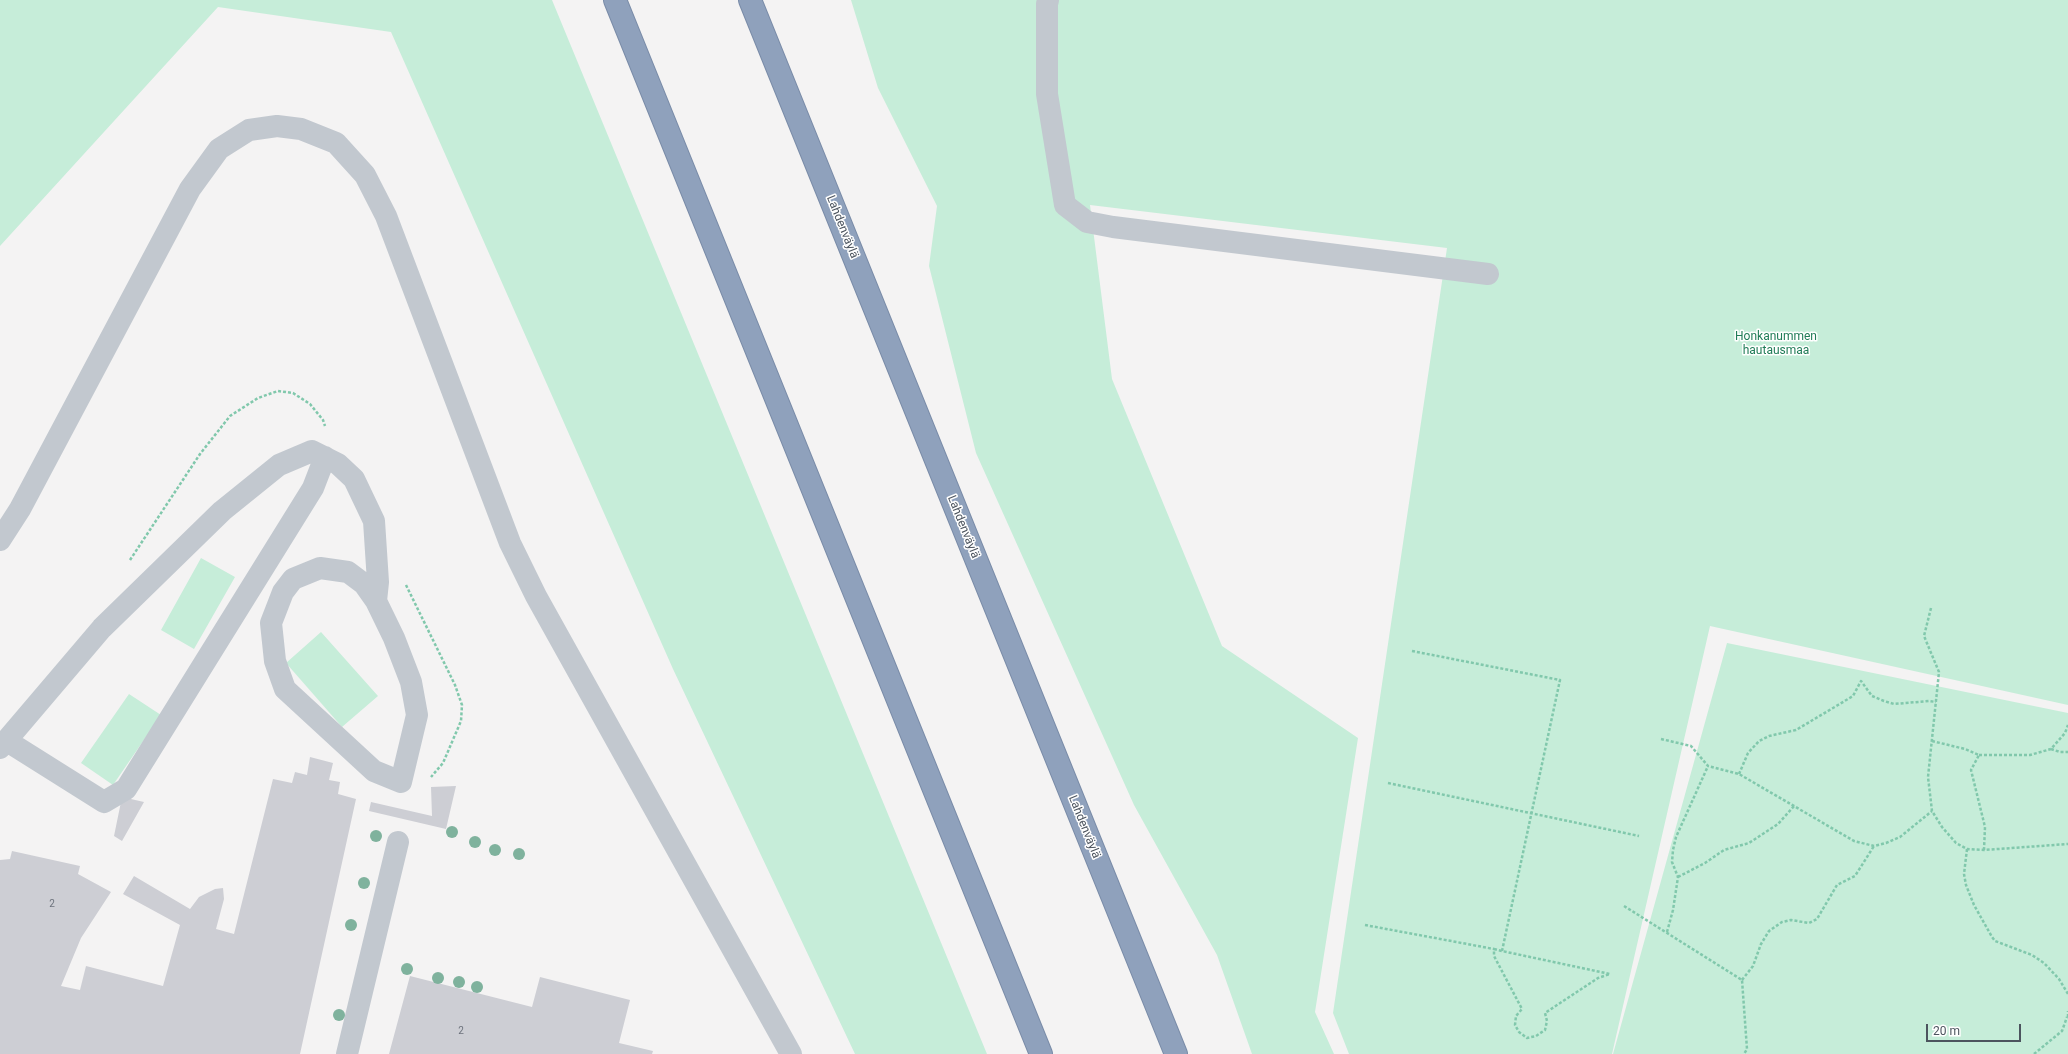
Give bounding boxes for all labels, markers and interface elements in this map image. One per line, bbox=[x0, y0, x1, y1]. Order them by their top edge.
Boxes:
street label: Lahdenväylä bbox=[823, 193, 861, 261]
park label: Honkanummen hautausmaa bbox=[1735, 330, 1817, 358]
street label: Lahdenväylä bbox=[944, 493, 982, 561]
street label: Lahdenväylä bbox=[1065, 793, 1103, 861]
house number: 2 bbox=[49, 898, 55, 910]
scale bar bbox=[1928, 1016, 2023, 1042]
text: 20 m bbox=[1933, 1024, 1960, 1038]
house number: 2 bbox=[458, 1025, 464, 1037]

